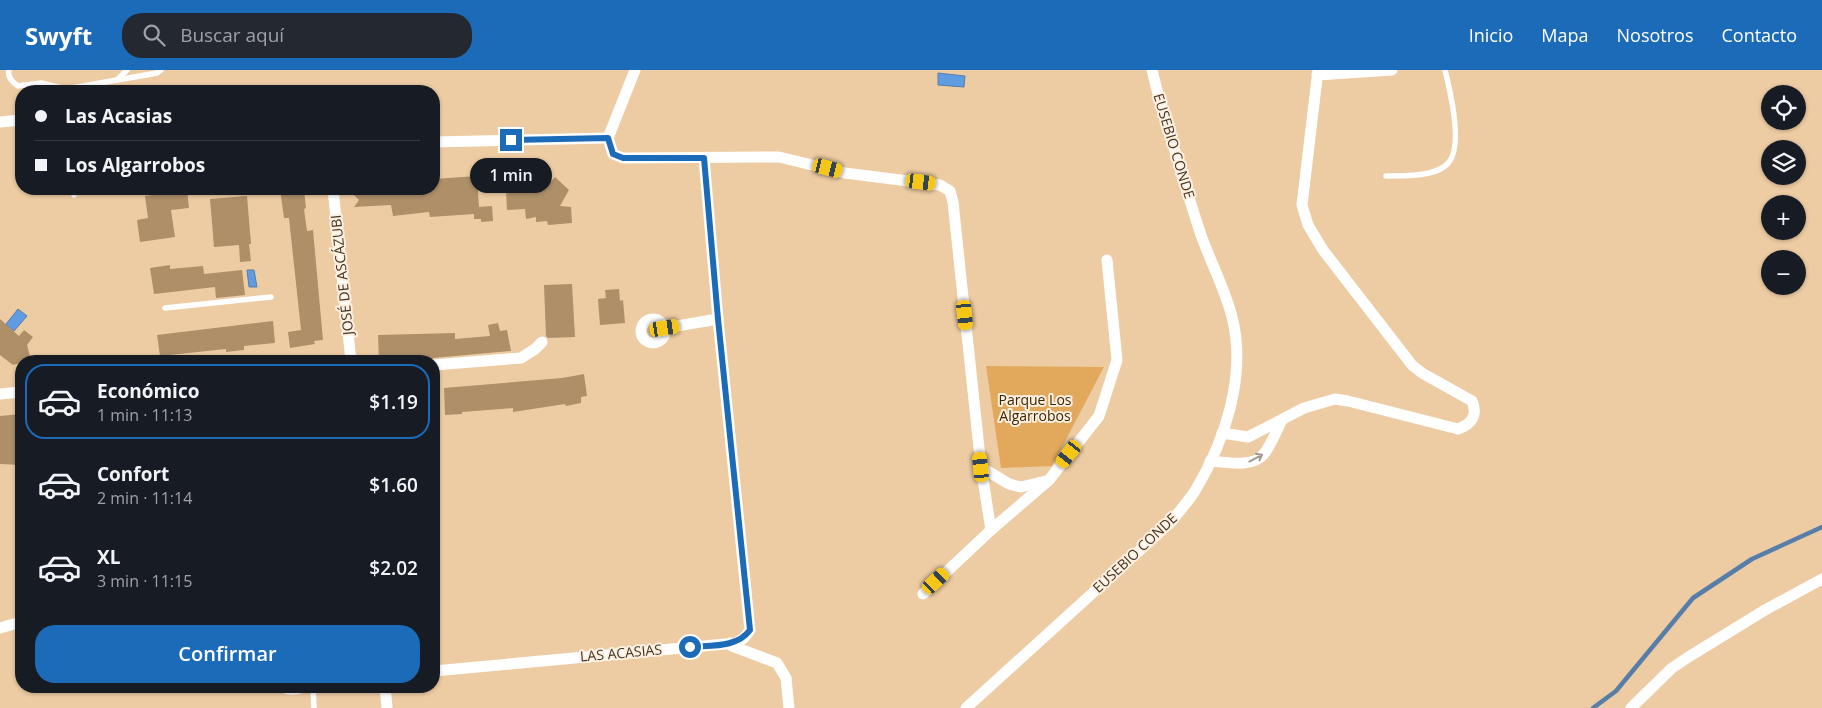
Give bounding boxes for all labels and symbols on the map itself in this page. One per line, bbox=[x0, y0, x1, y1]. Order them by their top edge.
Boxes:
street label: EUSEBIO CONDE bbox=[1149, 91, 1200, 201]
route end bbox=[500, 129, 522, 151]
car bbox=[811, 157, 844, 179]
callout: 1 min bbox=[470, 158, 552, 192]
car bbox=[905, 173, 936, 191]
street label: JOSÉ DE ASCÁZUBI bbox=[326, 214, 357, 338]
car bbox=[955, 299, 974, 331]
car bbox=[649, 318, 680, 338]
park label: Parque Los Algarrobos bbox=[999, 390, 1072, 425]
car bbox=[1053, 438, 1084, 470]
car bbox=[971, 451, 990, 483]
one-way arrow bbox=[1249, 453, 1264, 463]
street label: EUSEBIO CONDE bbox=[1088, 508, 1181, 597]
car bbox=[919, 565, 952, 597]
route start bbox=[679, 636, 701, 658]
street label: LAS ACASIAS bbox=[579, 639, 663, 666]

